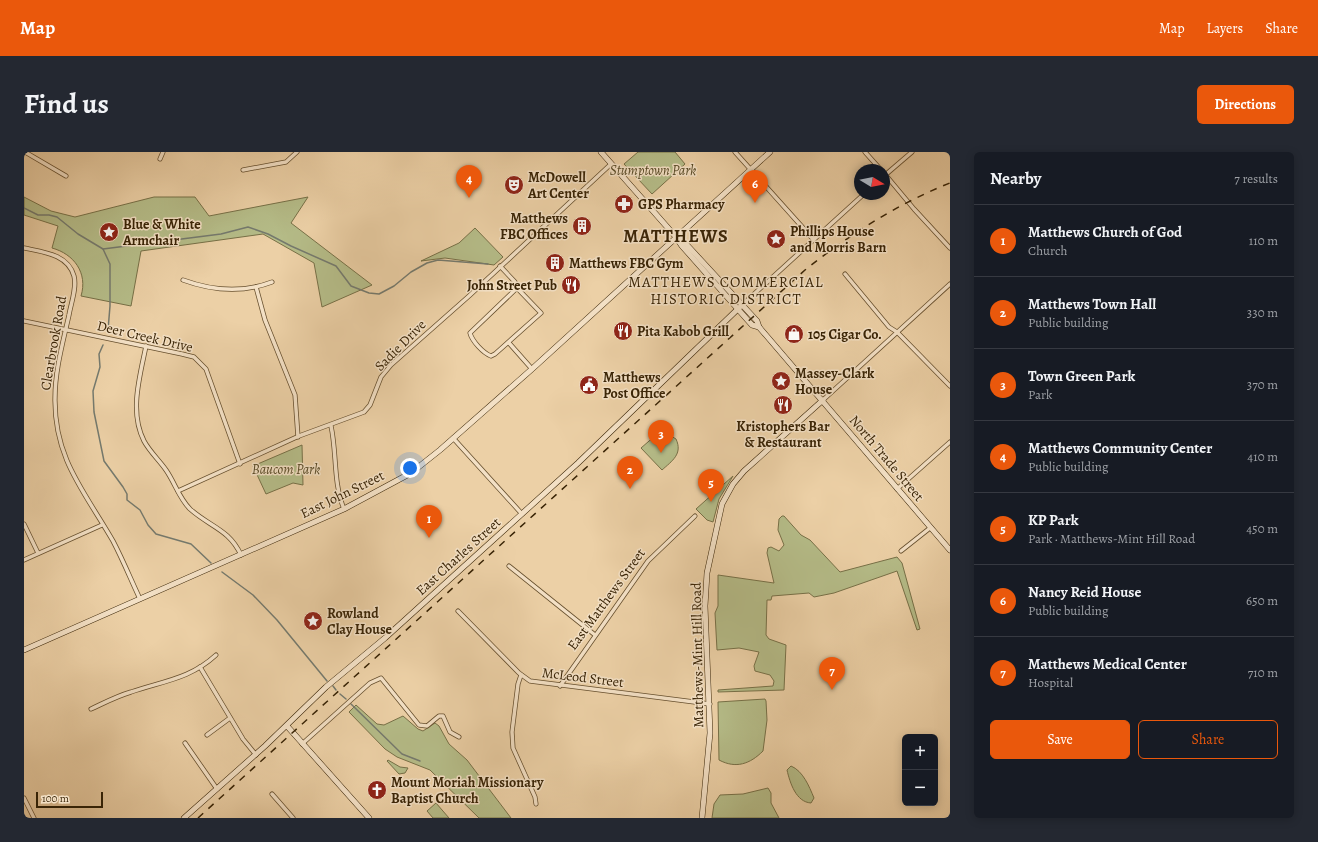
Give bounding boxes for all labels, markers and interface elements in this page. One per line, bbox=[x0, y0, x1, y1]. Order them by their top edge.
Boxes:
text: Map bbox=[20, 15, 55, 41]
text: Map bbox=[1159, 19, 1185, 38]
text: Layers bbox=[1207, 19, 1243, 38]
text: Share bbox=[1265, 19, 1298, 38]
text: Find us bbox=[24, 85, 109, 123]
button: Directions bbox=[1197, 85, 1294, 124]
park label: Stumptown Park bbox=[610, 161, 696, 180]
north arrow bbox=[854, 164, 890, 200]
pin: 4 bbox=[456, 165, 482, 198]
text: Nearby bbox=[990, 167, 1041, 190]
place label: McDowell Art Center bbox=[527, 168, 589, 203]
pin: 6 bbox=[742, 170, 768, 203]
text: 7 results bbox=[1234, 170, 1278, 187]
theatre icon: McDowell Art Center bbox=[503, 174, 525, 196]
pharmacy icon: GPS Pharmacy bbox=[613, 193, 635, 215]
place label: GPS Pharmacy bbox=[638, 195, 725, 214]
place label: Matthews FBC Offices bbox=[500, 209, 568, 244]
place label: Blue & White Armchair bbox=[122, 215, 201, 250]
building icon: Matthews FBC Offices bbox=[571, 215, 593, 237]
place icon: Blue & White Armchair bbox=[98, 221, 120, 243]
place label: Phillips House and Morris Barn bbox=[790, 222, 886, 257]
text: Matthews Church of God bbox=[1028, 222, 1182, 242]
district label: MATTHEWS bbox=[623, 224, 729, 248]
place icon: Phillips House and Morris Barn bbox=[765, 228, 787, 250]
text: 1 bbox=[1001, 232, 1005, 249]
text: 110 m bbox=[1249, 232, 1278, 249]
text: Church bbox=[1028, 242, 1067, 259]
building icon: Matthews FBC Gym bbox=[544, 252, 566, 274]
place label: Matthews FBC Gym bbox=[569, 254, 684, 273]
district label: MATTHEWS COMMERCIAL HISTORIC DISTRICT bbox=[628, 272, 824, 309]
restaurant icon: John Street Pub bbox=[560, 274, 582, 296]
place label: John Street Pub bbox=[467, 276, 557, 295]
street label: Clearbrook Road bbox=[36, 294, 71, 392]
text: Matthews Town Hall bbox=[1028, 294, 1156, 314]
text: 2 bbox=[1000, 304, 1006, 321]
text: 330 m bbox=[1247, 304, 1278, 321]
text: Public building bbox=[1028, 314, 1108, 331]
street label: Sadie Drive bbox=[370, 315, 430, 375]
street label: Deer Creek Drive bbox=[95, 316, 195, 357]
restaurant icon: Pita Kabob Grill bbox=[612, 320, 634, 342]
place label: Pita Kabob Grill bbox=[637, 322, 729, 341]
shop icon: 105 Cigar Co. bbox=[783, 323, 805, 345]
place label: 105 Cigar Co. bbox=[808, 325, 882, 344]
place label: Massey-Clark House bbox=[795, 364, 875, 399]
text: Town Green Park bbox=[1028, 366, 1135, 386]
place label: Matthews Post Office bbox=[603, 368, 666, 403]
place icon: Massey-Clark House bbox=[770, 370, 792, 392]
public building icon: Matthews Post Office bbox=[578, 374, 600, 396]
text: 3 bbox=[1000, 376, 1006, 393]
text: 370 m bbox=[1247, 376, 1278, 393]
text: Park bbox=[1028, 386, 1052, 403]
restaurant icon: Kristophers Bar & Restaurant bbox=[772, 394, 794, 416]
street label: North Trade Street bbox=[845, 411, 929, 506]
place label: Kristophers Bar & Restaurant bbox=[736, 417, 830, 452]
pin: 3 bbox=[648, 420, 674, 453]
text: Matthews Community Center bbox=[1028, 438, 1212, 458]
text: 4 bbox=[1000, 448, 1006, 465]
text: 410 m bbox=[1247, 448, 1278, 465]
pin: 2 bbox=[617, 456, 643, 489]
your location bbox=[400, 458, 420, 478]
text: Public building bbox=[1028, 458, 1108, 475]
park label: Baucom Park bbox=[252, 460, 320, 479]
street label: East John Street bbox=[297, 466, 388, 523]
pin: 5 bbox=[698, 469, 724, 502]
pin: 1 bbox=[416, 505, 442, 538]
text: KP Park bbox=[1028, 510, 1078, 530]
street label: East Charles Street bbox=[412, 513, 505, 600]
text: 5 bbox=[1000, 520, 1006, 537]
text: 450 m bbox=[1246, 520, 1278, 537]
text: Park · Matthews-Mint Hill Road bbox=[1028, 530, 1195, 547]
street label: East Matthews Street bbox=[563, 544, 650, 654]
street label: Matthews-Mint Hill Road bbox=[687, 582, 708, 728]
text: Nancy Reid House bbox=[1028, 582, 1141, 602]
text: 6 bbox=[1000, 592, 1006, 609]
text: 650 m bbox=[1246, 592, 1278, 609]
text: Public building bbox=[1028, 602, 1108, 619]
place label: Rowland Clay House bbox=[327, 604, 393, 639]
place icon: Rowland Clay House bbox=[302, 610, 324, 632]
text: Matthews Medical Center bbox=[1028, 654, 1187, 674]
pin: 7 bbox=[819, 657, 845, 690]
street label: McLeod Street bbox=[541, 663, 625, 692]
text: 7 bbox=[1000, 664, 1006, 681]
text: 710 m bbox=[1248, 664, 1278, 681]
text: Hospital bbox=[1028, 674, 1073, 691]
button: Save bbox=[990, 720, 1130, 759]
button: Share bbox=[1138, 720, 1278, 759]
map controls bbox=[902, 734, 938, 806]
button: + bbox=[902, 734, 938, 770]
button: − bbox=[902, 770, 938, 806]
place label: Mount Moriah Missionary Baptist Church bbox=[391, 773, 544, 808]
church icon: Mount Moriah Missionary Baptist Church bbox=[366, 779, 388, 801]
scale bar bbox=[36, 790, 103, 809]
text: 100 m bbox=[42, 791, 69, 806]

